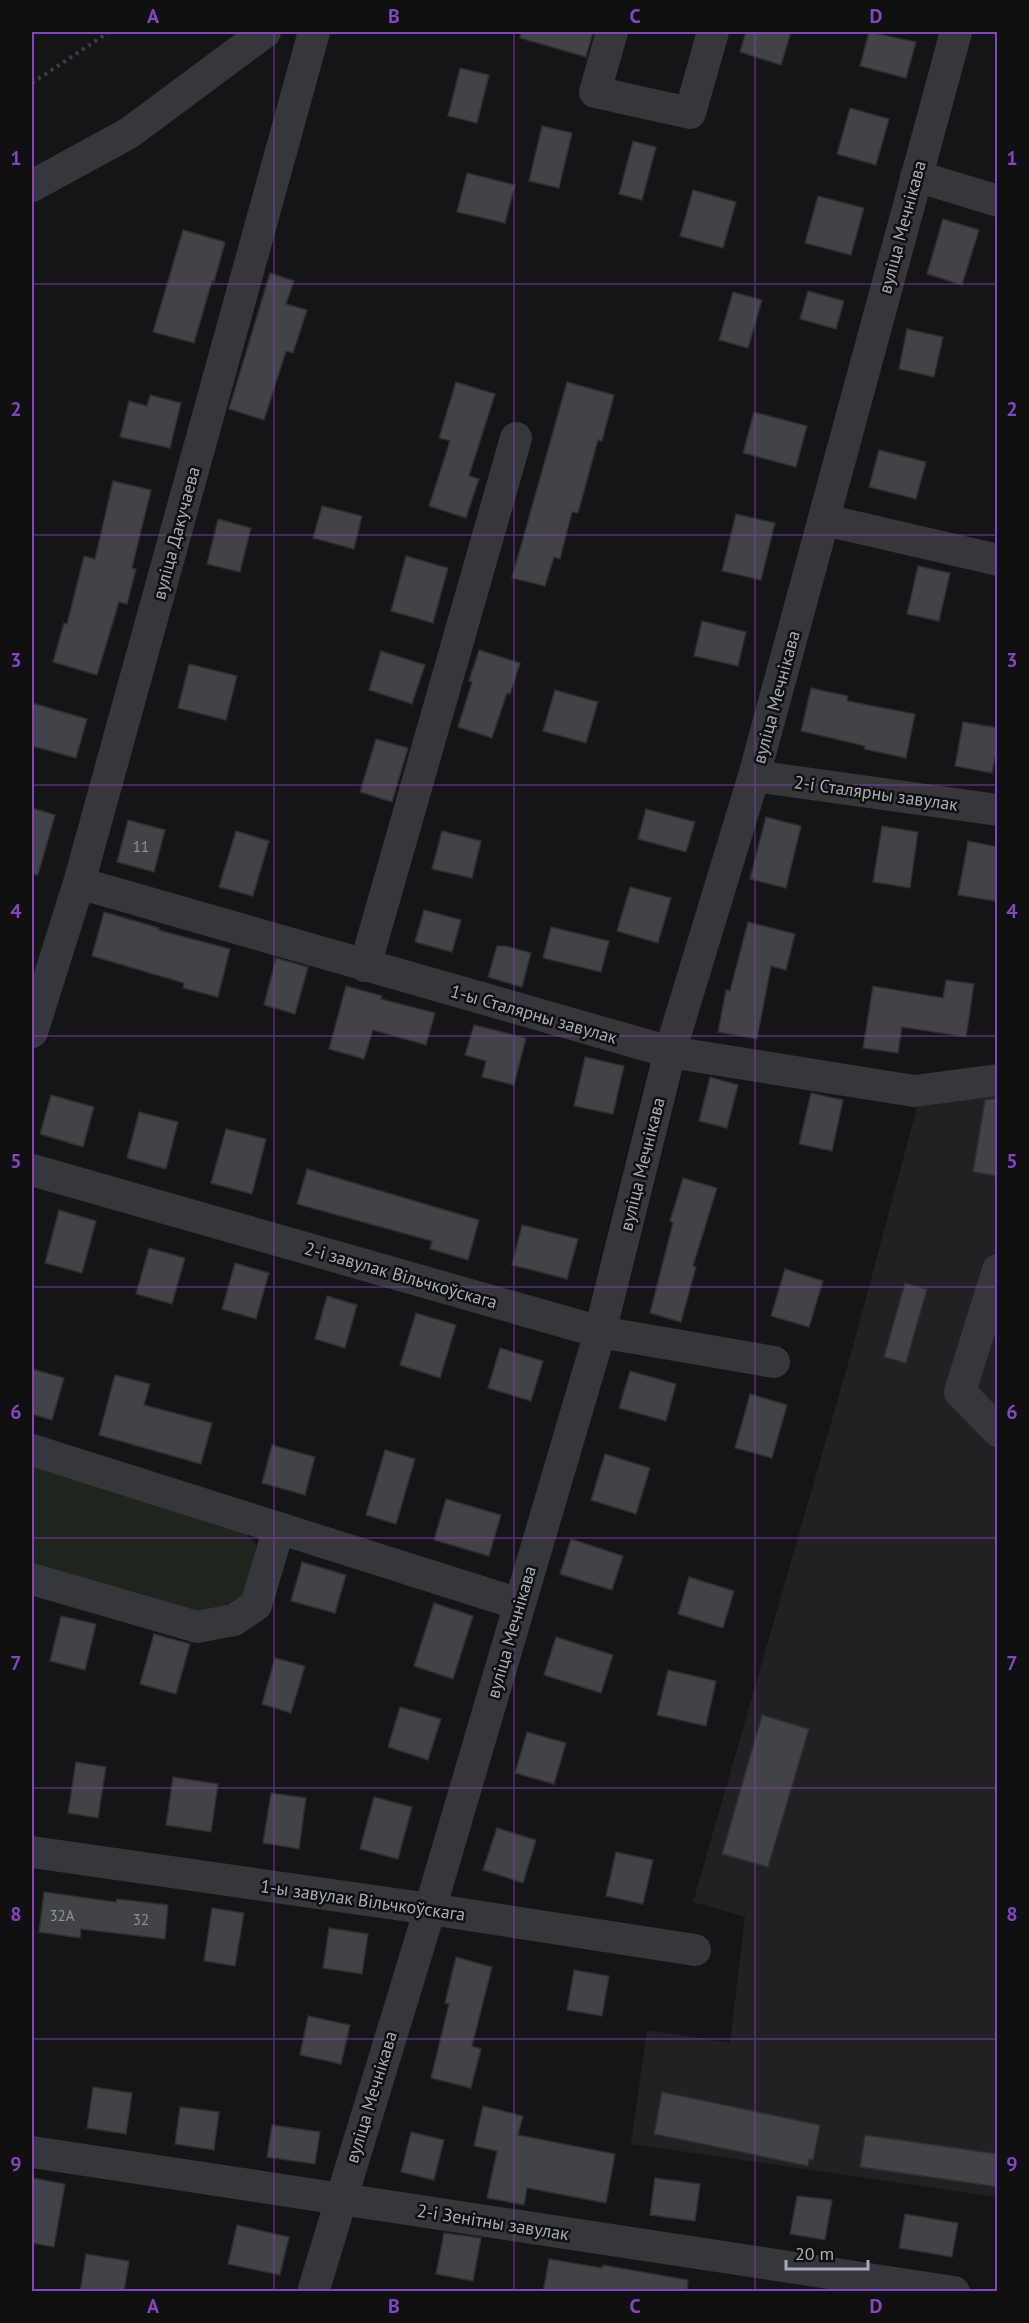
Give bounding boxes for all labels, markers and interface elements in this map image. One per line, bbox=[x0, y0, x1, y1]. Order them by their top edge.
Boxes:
text: A bbox=[147, 3, 160, 29]
text: B bbox=[388, 3, 400, 29]
text: C bbox=[629, 3, 641, 29]
text: D bbox=[870, 3, 883, 29]
text: 1 bbox=[10, 145, 22, 171]
text: 1 bbox=[1006, 145, 1018, 171]
street label: вуліца Мечнікава bbox=[873, 158, 931, 296]
text: 2 bbox=[10, 396, 22, 422]
text: 2 bbox=[1006, 396, 1018, 422]
street label: вуліца Дакучаева bbox=[147, 464, 205, 602]
street label: вуліца Мечнікава bbox=[747, 628, 805, 766]
text: 3 bbox=[10, 647, 22, 673]
text: 3 bbox=[1006, 647, 1018, 673]
street label: 2-і Сталярны завулак bbox=[792, 770, 960, 816]
house number: 11 bbox=[133, 837, 149, 856]
text: 4 bbox=[10, 898, 22, 924]
text: 4 bbox=[1006, 898, 1018, 924]
street label: 1-ы Сталярны завулак bbox=[448, 979, 620, 1049]
street label: вуліца Мечнікава bbox=[614, 1095, 670, 1233]
text: 5 bbox=[10, 1148, 22, 1174]
text: 5 bbox=[1006, 1148, 1018, 1174]
street label: 2-і завулак Вільчкоўскага bbox=[302, 1236, 500, 1314]
text: 6 bbox=[10, 1399, 22, 1425]
text: 6 bbox=[1006, 1399, 1018, 1425]
street label: вуліца Мечнікава bbox=[481, 1563, 541, 1701]
text: 7 bbox=[10, 1650, 22, 1676]
text: 7 bbox=[1006, 1650, 1018, 1676]
street label: 1-ы завулак Вільчкоўскага bbox=[259, 1874, 467, 1926]
text: 8 bbox=[10, 1901, 22, 1927]
text: 8 bbox=[1006, 1901, 1018, 1927]
house number: 32А bbox=[49, 1906, 75, 1925]
house number: 32 bbox=[133, 1910, 149, 1929]
street label: вуліца Мечнікава bbox=[340, 2028, 402, 2166]
text: 9 bbox=[10, 2151, 22, 2177]
text: 9 bbox=[1006, 2151, 1018, 2177]
street label: 2-і Зенітны завулак bbox=[415, 2199, 571, 2245]
scale bar bbox=[786, 2233, 868, 2271]
text: 20 m bbox=[795, 2242, 834, 2265]
text: A bbox=[147, 2293, 160, 2319]
text: B bbox=[388, 2293, 400, 2319]
text: C bbox=[629, 2293, 641, 2319]
text: D bbox=[870, 2293, 883, 2319]

